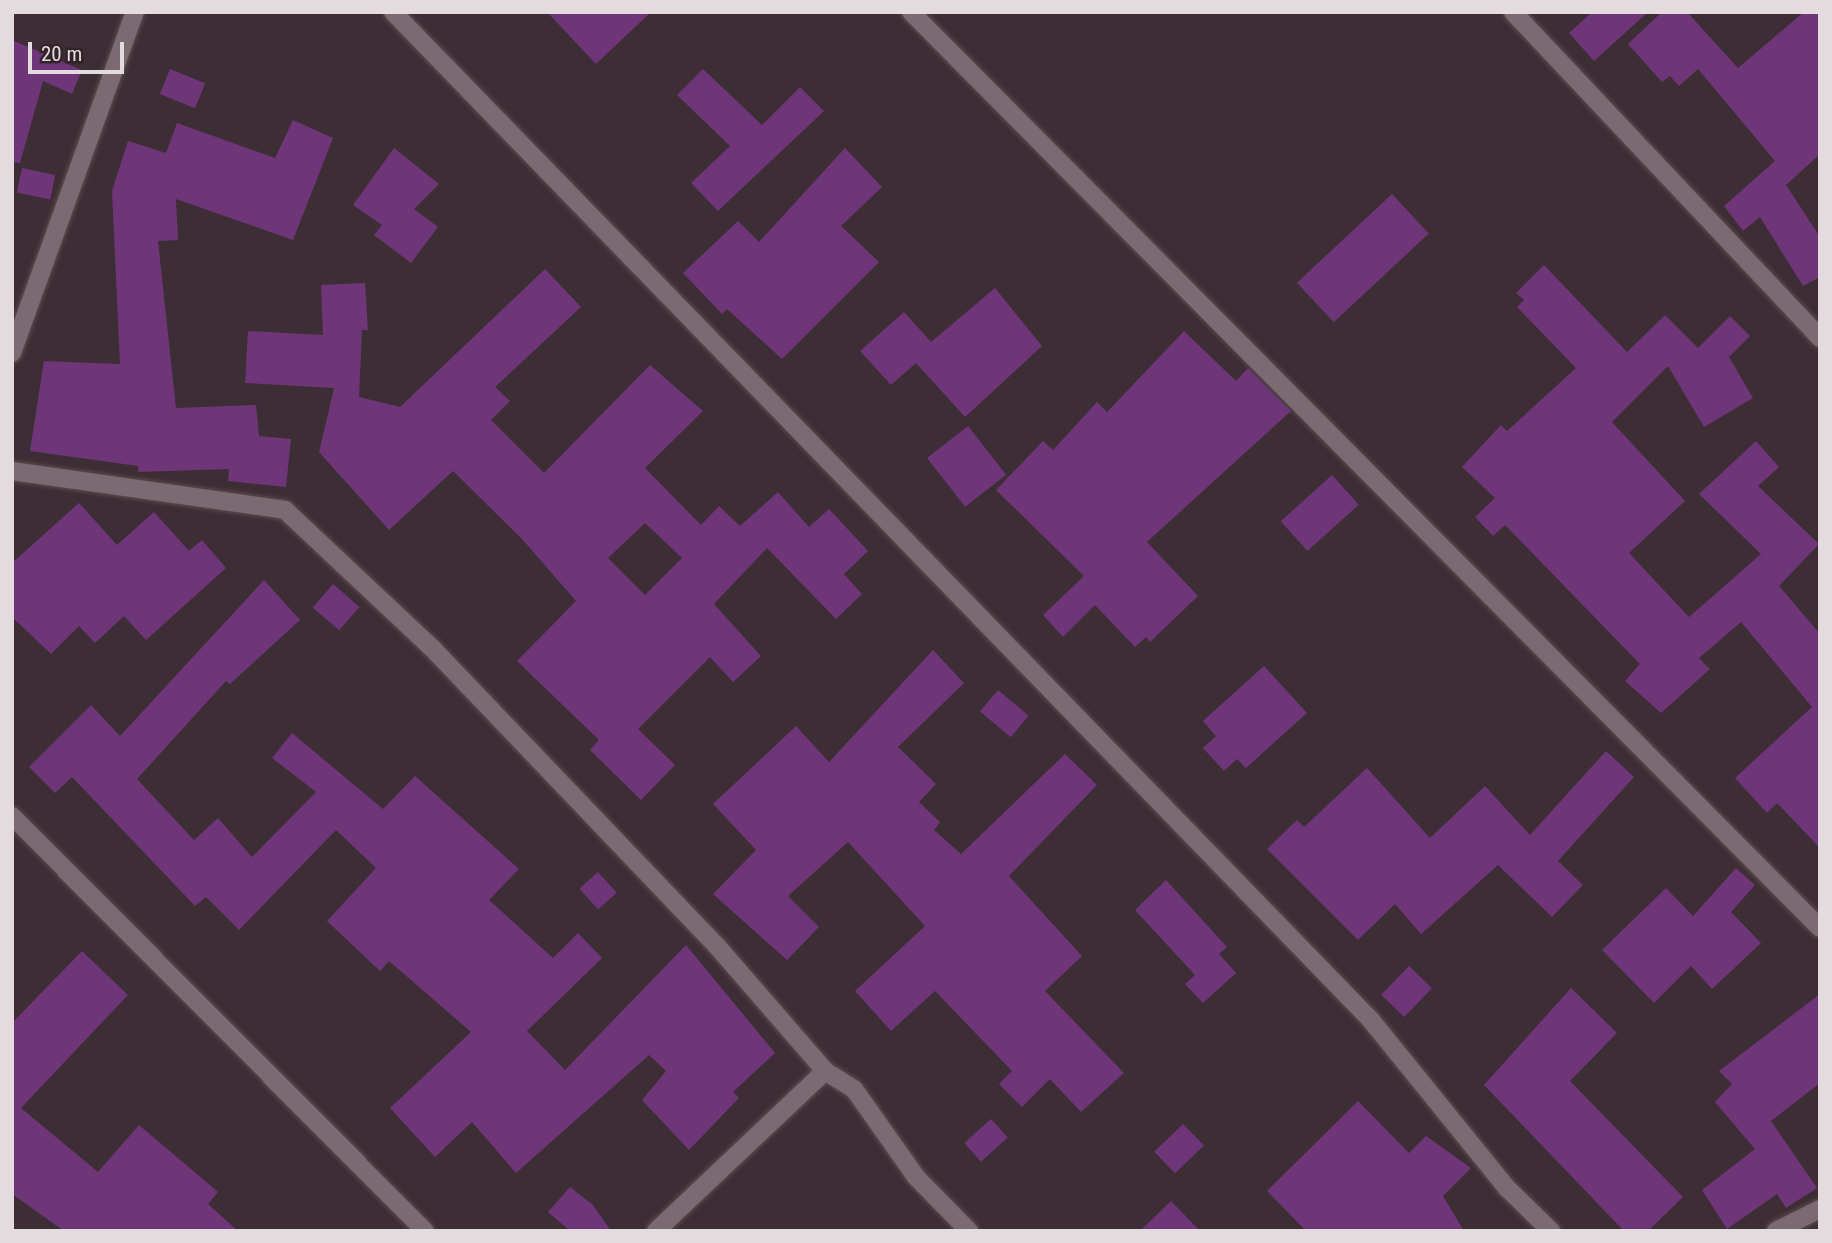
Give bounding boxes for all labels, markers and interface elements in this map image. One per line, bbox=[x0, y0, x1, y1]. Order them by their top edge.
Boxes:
scale bar bbox=[32, 28, 128, 72]
text: 20 m bbox=[41, 42, 82, 66]

